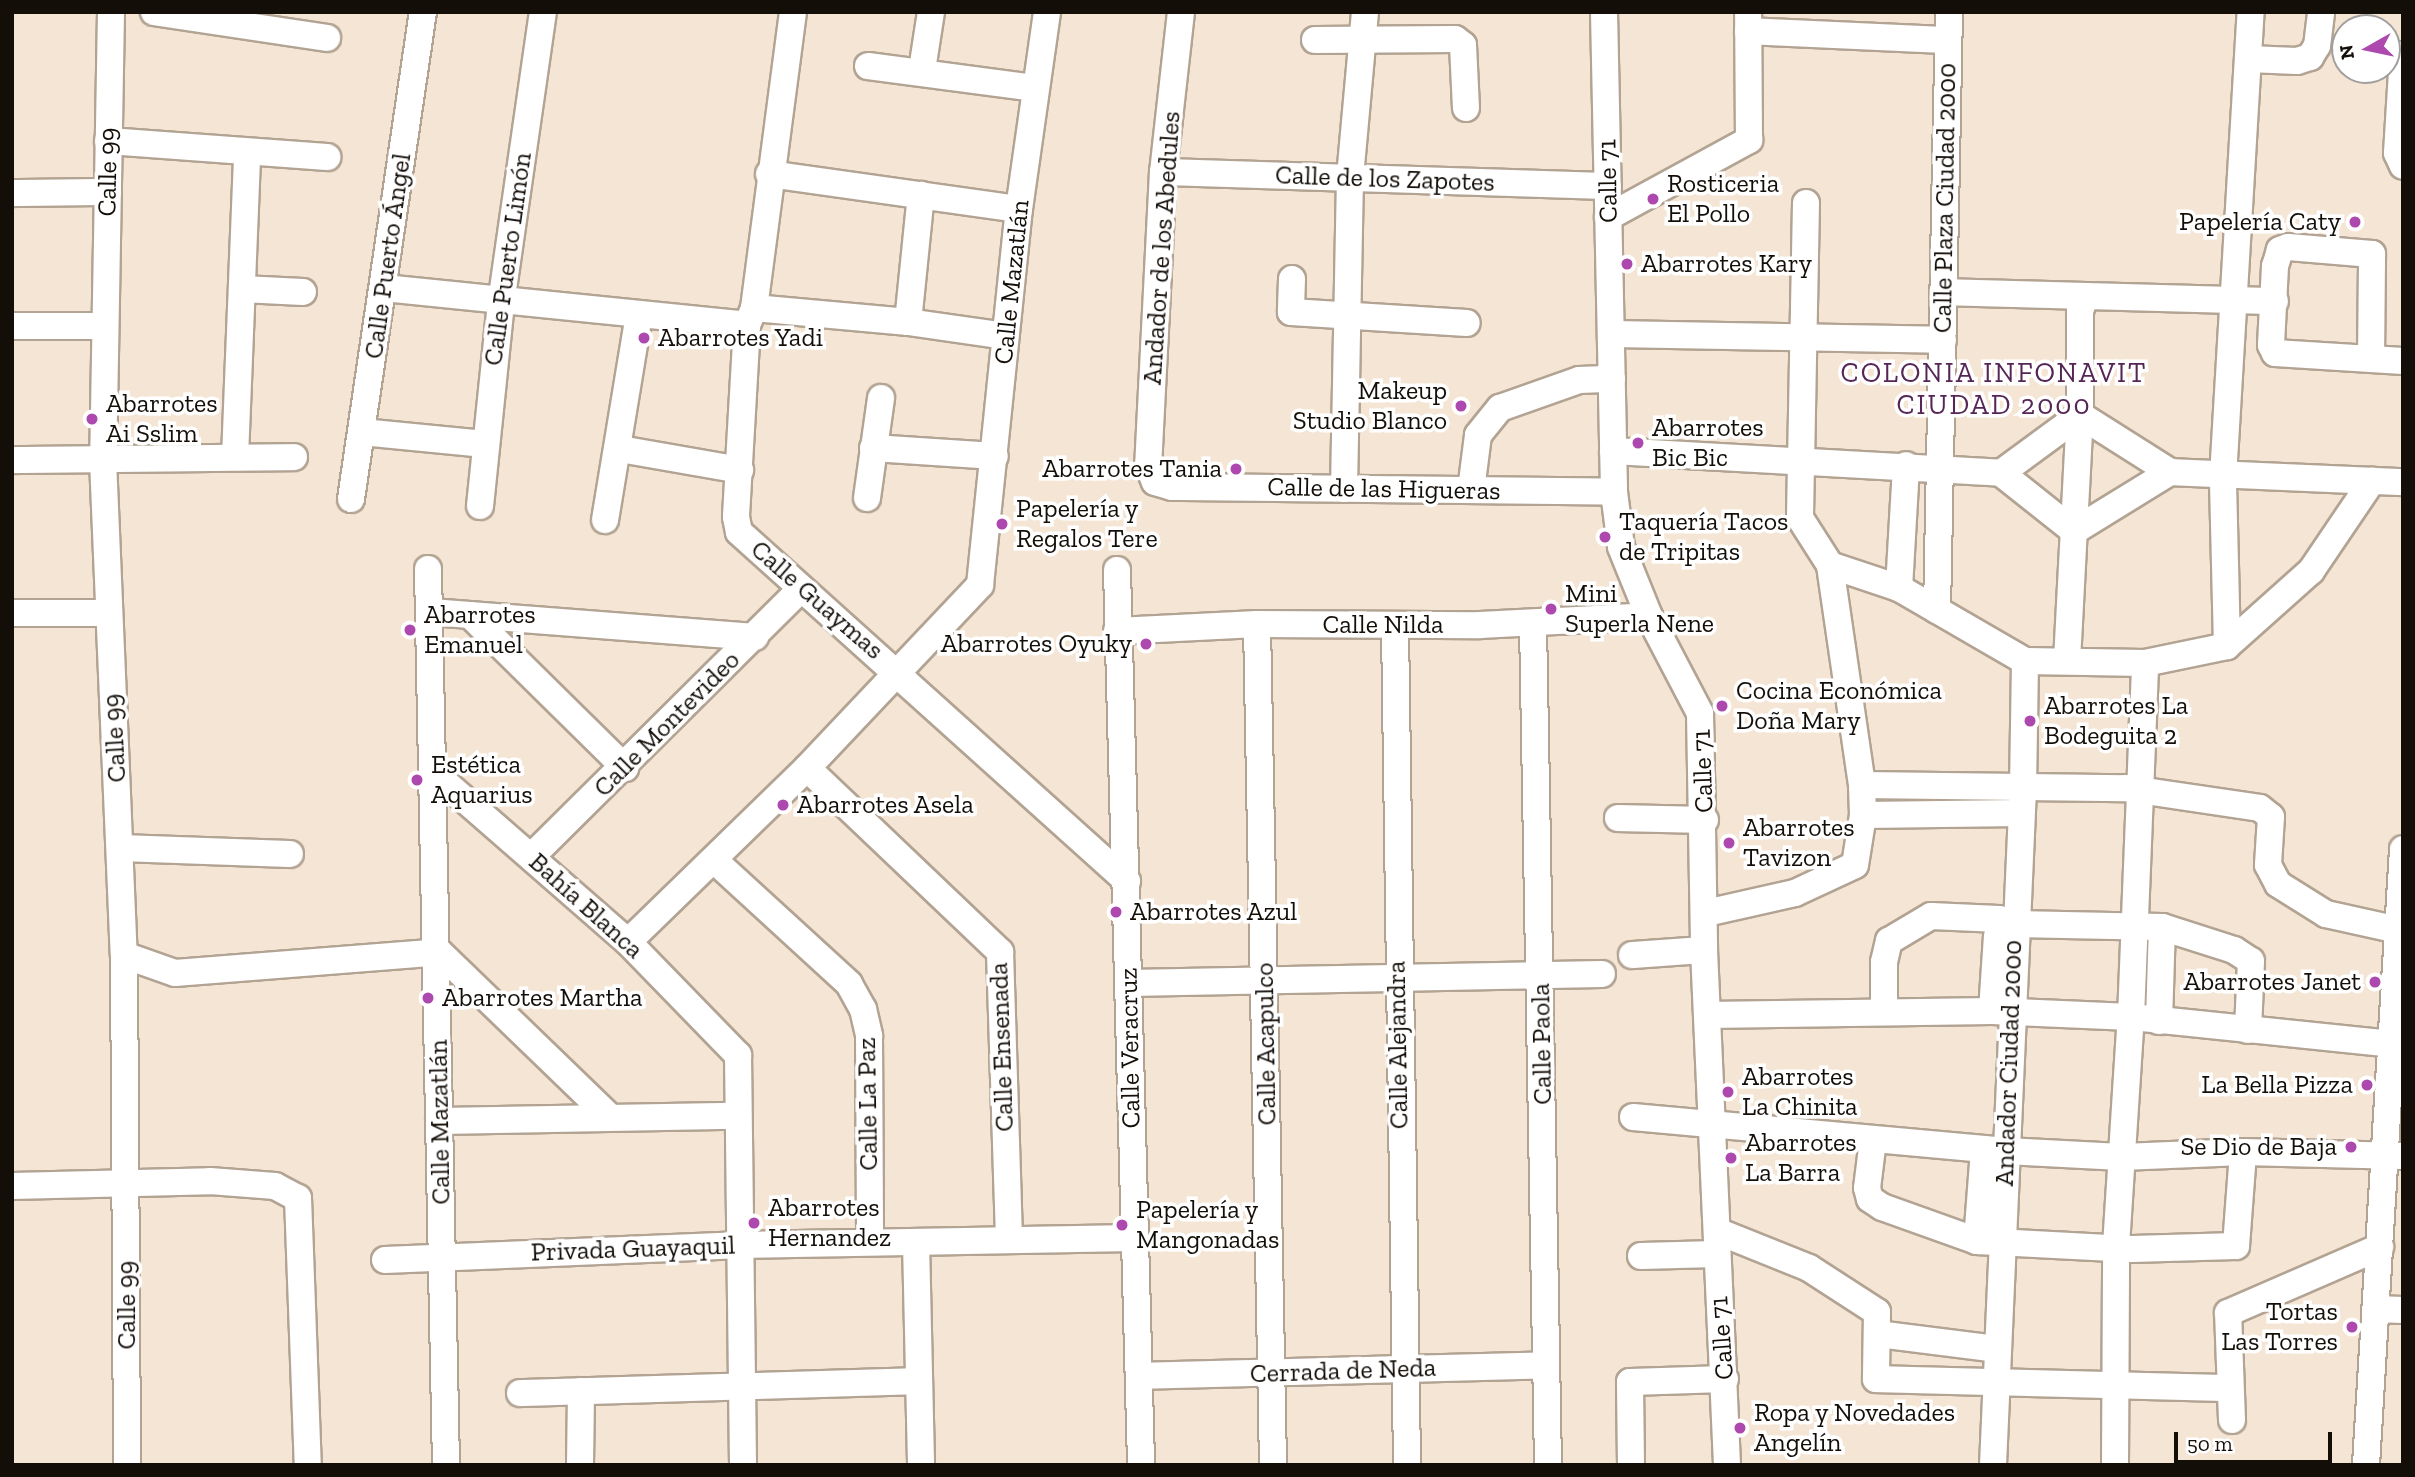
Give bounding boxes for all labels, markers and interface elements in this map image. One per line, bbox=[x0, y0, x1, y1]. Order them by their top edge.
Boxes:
north arrow bbox=[2331, 14, 2401, 84]
text: N bbox=[2334, 43, 2359, 61]
street label: Calle Plaza Ciudad 2000 bbox=[1927, 63, 1963, 333]
street label: Andador de los Abedules bbox=[1137, 110, 1187, 386]
street label: Calle 99 bbox=[92, 127, 124, 217]
street label: Calle 71 bbox=[1592, 139, 1624, 223]
street label: Calle Puerto Limón bbox=[478, 150, 538, 368]
street label: Calle Puerto Ángel bbox=[358, 151, 418, 361]
street label: Calle de los Zapotes bbox=[1275, 160, 1495, 198]
place label: Rosticeria El Pollo bbox=[1667, 168, 1779, 230]
marker: Rosticeria El Pollo bbox=[1645, 191, 1661, 207]
street label: Calle Mazatlán bbox=[988, 198, 1036, 366]
place label: Papelería Caty bbox=[2179, 206, 2341, 238]
marker: Papelería Caty bbox=[2347, 214, 2363, 230]
place label: Abarrotes Kary bbox=[1641, 248, 1812, 280]
marker: Abarrotes Kary bbox=[1619, 256, 1635, 272]
place label: Abarrotes Yadi bbox=[658, 322, 824, 354]
marker: Abarrotes Yadi bbox=[636, 330, 652, 346]
district label: COLONIA INFONAVIT CIUDAD 2000 bbox=[1842, 356, 2146, 422]
place label: Makeup Studio Blanco bbox=[1293, 375, 1447, 436]
place label: Abarrotes Ai Sslim bbox=[106, 388, 218, 450]
marker: Makeup Studio Blanco bbox=[1453, 398, 1469, 414]
marker: Abarrotes Ai Sslim bbox=[84, 411, 100, 427]
place label: Abarrotes Bic Bic bbox=[1652, 412, 1764, 474]
marker: Abarrotes Bic Bic bbox=[1630, 435, 1646, 451]
place label: Abarrotes Tania bbox=[1042, 453, 1222, 485]
marker: Abarrotes Tania bbox=[1228, 461, 1244, 477]
street label: Calle de las Higueras bbox=[1267, 471, 1501, 507]
place label: Papelería y Regalos Tere bbox=[1016, 493, 1158, 554]
place label: Taquería Tacos de Tripitas bbox=[1619, 506, 1789, 568]
marker: Papelería y Regalos Tere bbox=[994, 516, 1010, 532]
marker: Taquería Tacos de Tripitas bbox=[1597, 529, 1613, 545]
street label: Calle Guaymas bbox=[744, 534, 890, 666]
place label: Mini Superla Nene bbox=[1565, 578, 1714, 640]
place label: Abarrotes Emanuel bbox=[424, 599, 536, 660]
marker: Mini Superla Nene bbox=[1543, 601, 1559, 617]
street label: Calle Nilda bbox=[1322, 609, 1444, 641]
marker: Abarrotes Emanuel bbox=[402, 622, 418, 638]
place label: Abarrotes Oyuky bbox=[941, 628, 1132, 660]
marker: Abarrotes Oyuky bbox=[1138, 636, 1154, 652]
street label: Calle Montevideo bbox=[588, 645, 746, 803]
place label: Cocina Económica Doña Mary bbox=[1736, 675, 1942, 736]
place label: Abarrotes La Bodeguita 2 bbox=[2044, 690, 2188, 752]
street label: Calle 99 bbox=[97, 693, 133, 783]
marker: Cocina Económica Doña Mary bbox=[1714, 698, 1730, 714]
marker: Abarrotes La Bodeguita 2 bbox=[2022, 713, 2038, 729]
street label: Calle 71 bbox=[1686, 729, 1720, 813]
place label: Estética Aquarius bbox=[431, 749, 533, 810]
marker: Estética Aquarius bbox=[409, 772, 425, 788]
place label: Abarrotes Asela bbox=[797, 789, 975, 821]
marker: Abarrotes Asela bbox=[775, 797, 791, 813]
place label: Abarrotes Tavizon bbox=[1743, 812, 1855, 874]
marker: Abarrotes Tavizon bbox=[1721, 835, 1737, 851]
street label: Bahía Blanca bbox=[522, 847, 650, 965]
place label: Abarrotes Azul bbox=[1130, 896, 1298, 928]
marker: Abarrotes Azul bbox=[1108, 904, 1124, 920]
street label: Andador Ciudad 2000 bbox=[1989, 939, 2029, 1187]
street label: Calle Alejandra bbox=[1381, 960, 1415, 1130]
street label: Calle Ensenada bbox=[983, 962, 1021, 1132]
street label: Calle Acapulco bbox=[1249, 962, 1283, 1126]
place label: Abarrotes Janet bbox=[2183, 966, 2361, 998]
street label: Calle Veracruz bbox=[1113, 967, 1147, 1129]
marker: Abarrotes Janet bbox=[2367, 974, 2383, 990]
place label: Abarrotes Martha bbox=[442, 982, 643, 1014]
street label: Calle Paola bbox=[1525, 983, 1559, 1105]
marker: Abarrotes Martha bbox=[420, 990, 436, 1006]
street label: Calle La Paz bbox=[851, 1037, 885, 1171]
street label: Calle Mazatlán bbox=[423, 1039, 457, 1205]
place label: Abarrotes La Chinita bbox=[1742, 1061, 1858, 1122]
place label: La Bella Pizza bbox=[2201, 1069, 2353, 1101]
marker: La Bella Pizza bbox=[2359, 1077, 2375, 1093]
marker: Abarrotes La Chinita bbox=[1720, 1084, 1736, 1100]
place label: Abarrotes La Barra bbox=[1745, 1127, 1857, 1188]
place label: Se Dio de Baja bbox=[2180, 1131, 2337, 1163]
marker: Se Dio de Baja bbox=[2343, 1139, 2359, 1155]
marker: Abarrotes La Barra bbox=[1723, 1150, 1739, 1166]
place label: Abarrotes Hernandez bbox=[768, 1192, 891, 1254]
place label: Papelería y Mangonadas bbox=[1136, 1194, 1279, 1256]
marker: Abarrotes Hernandez bbox=[746, 1215, 762, 1231]
marker: Papelería y Mangonadas bbox=[1114, 1217, 1130, 1233]
street label: Privada Guayaquil bbox=[530, 1230, 736, 1268]
street label: Calle 99 bbox=[111, 1261, 143, 1349]
street label: Calle 71 bbox=[1704, 1295, 1740, 1381]
place label: Tortas Las Torres bbox=[2221, 1296, 2338, 1358]
marker: Tortas Las Torres bbox=[2344, 1319, 2360, 1335]
street label: Cerrada de Neda bbox=[1249, 1352, 1437, 1390]
place label: Ropa y Novedades Angelín bbox=[1754, 1397, 1956, 1458]
scale bar bbox=[2177, 1418, 2334, 1462]
marker: Ropa y Novedades Angelín bbox=[1732, 1420, 1748, 1436]
text: 50 m bbox=[2187, 1431, 2233, 1456]

